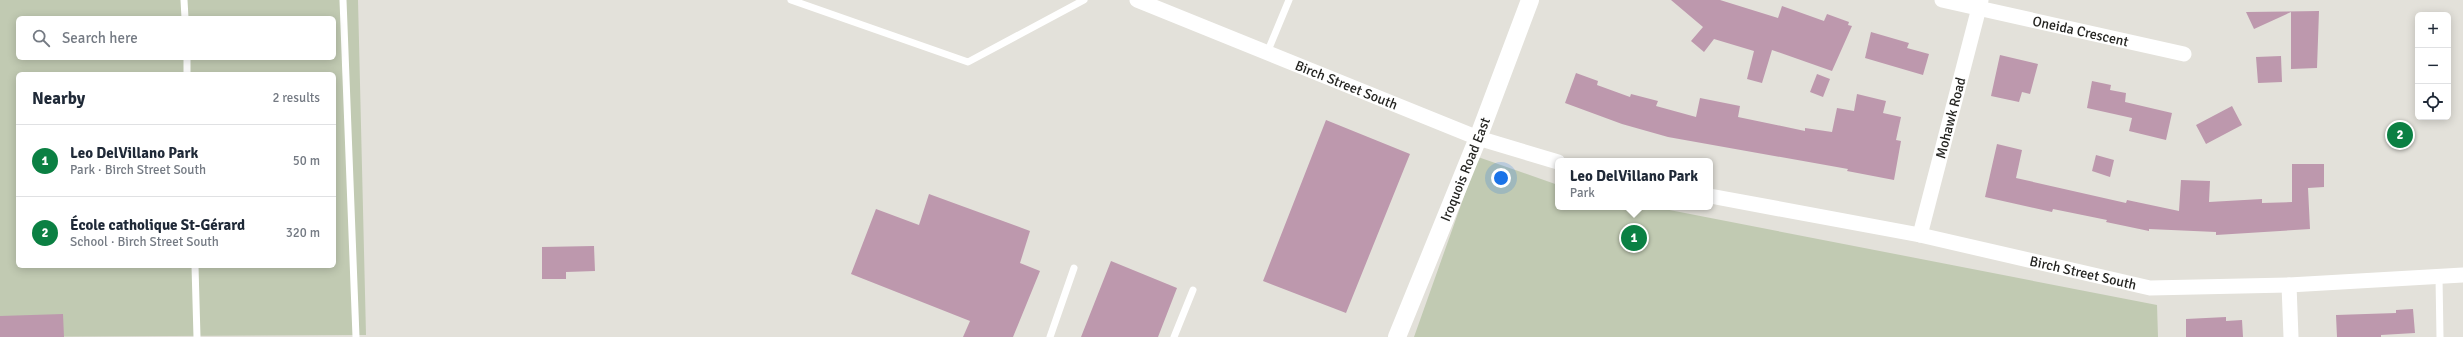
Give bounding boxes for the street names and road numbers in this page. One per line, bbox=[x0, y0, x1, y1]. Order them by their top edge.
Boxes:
street label: Oneida Crescent bbox=[2031, 12, 2130, 50]
street label: Birch Street South bbox=[1292, 57, 1400, 114]
street label: Mohawk Road bbox=[1932, 76, 1970, 161]
street label: Iroquois Road East bbox=[1437, 115, 1494, 224]
street label: Birch Street South bbox=[2028, 253, 2138, 294]

